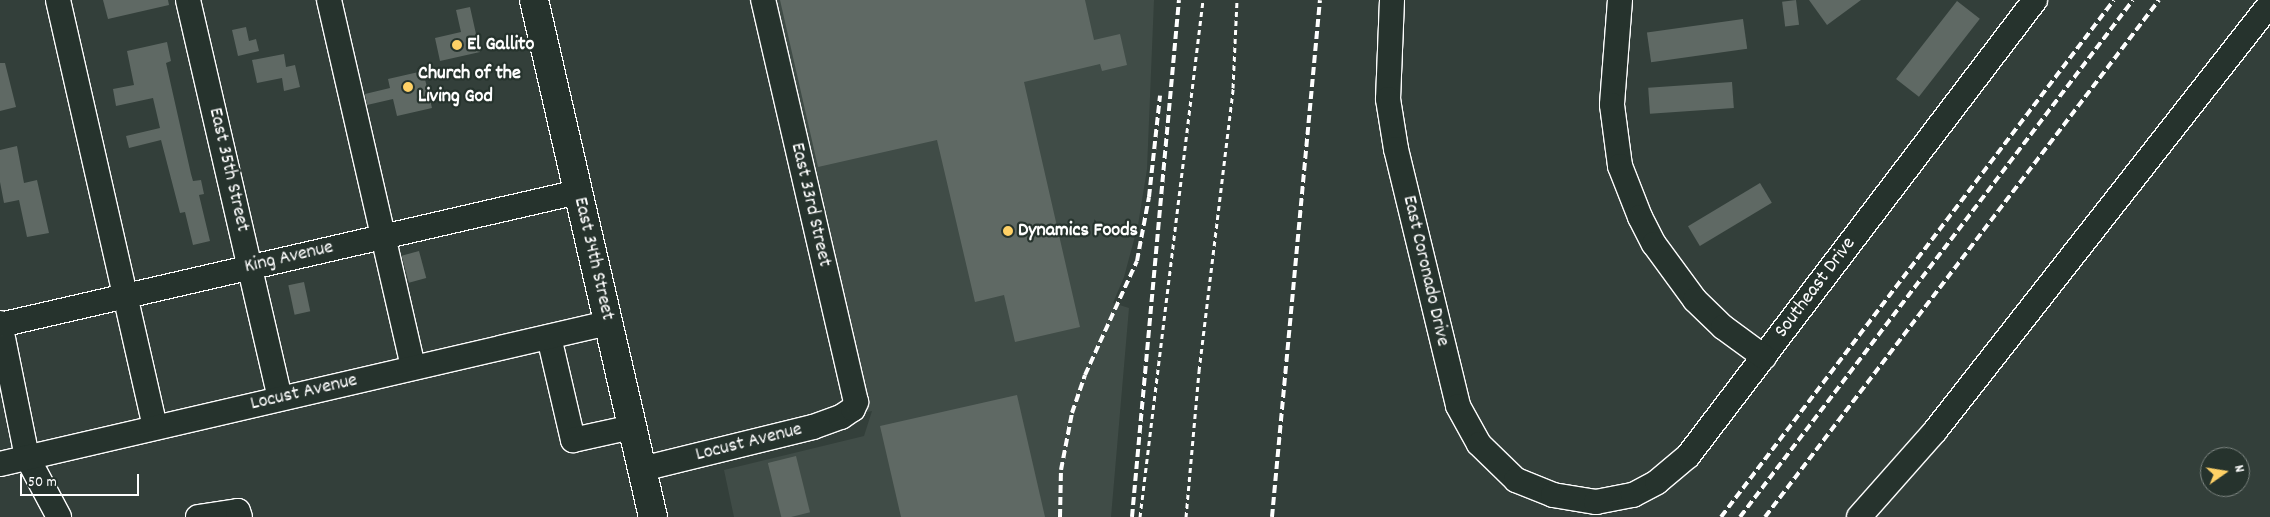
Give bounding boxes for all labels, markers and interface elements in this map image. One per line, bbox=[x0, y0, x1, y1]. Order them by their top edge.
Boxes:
place label: El Gallito bbox=[467, 33, 534, 57]
marker: El Gallito bbox=[451, 39, 463, 51]
place label: Church of the Living God bbox=[418, 63, 521, 110]
marker: Church of the Living God bbox=[402, 81, 414, 93]
street label: East 35th Street bbox=[202, 106, 254, 234]
street label: East 33rd Street bbox=[784, 141, 836, 269]
street label: East Coronado Drive bbox=[1396, 193, 1454, 349]
street label: East 34th Street bbox=[567, 195, 619, 323]
place label: Dynamics Foods bbox=[1018, 219, 1138, 243]
marker: Dynamics Foods bbox=[1002, 225, 1014, 237]
street label: Southeast Drive bbox=[1770, 233, 1862, 343]
street label: King Avenue bbox=[242, 236, 336, 280]
street label: Locust Avenue bbox=[248, 369, 360, 417]
street label: Locust Avenue bbox=[693, 418, 805, 468]
north arrow bbox=[2200, 447, 2250, 497]
text: N bbox=[2228, 463, 2249, 474]
scale bar bbox=[22, 464, 141, 496]
text: 50 m bbox=[28, 472, 57, 494]

